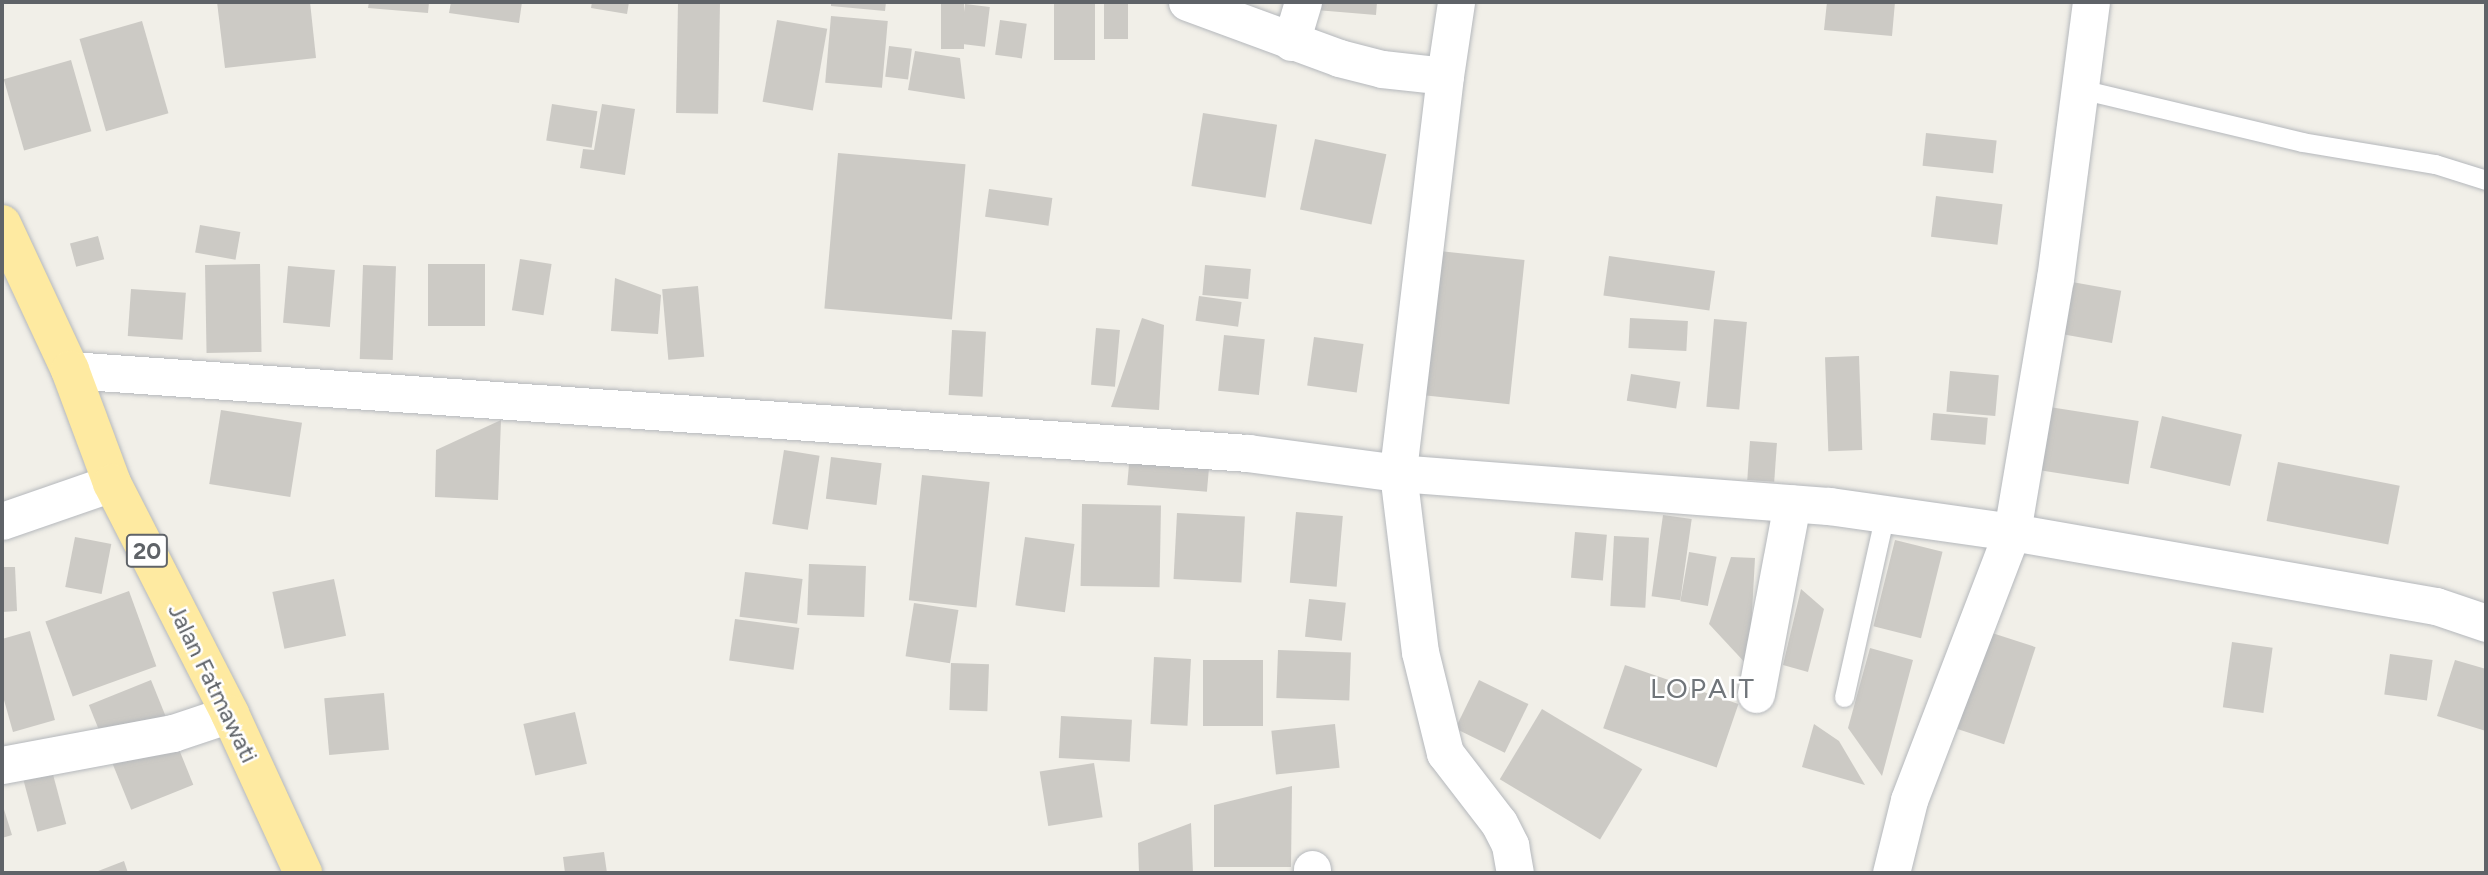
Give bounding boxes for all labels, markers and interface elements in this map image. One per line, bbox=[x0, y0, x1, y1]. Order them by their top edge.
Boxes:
road number: 20 bbox=[124, 531, 170, 570]
street label: Jalan Fatmawati bbox=[162, 599, 264, 767]
district label: LOPAIT bbox=[1651, 671, 1755, 705]

